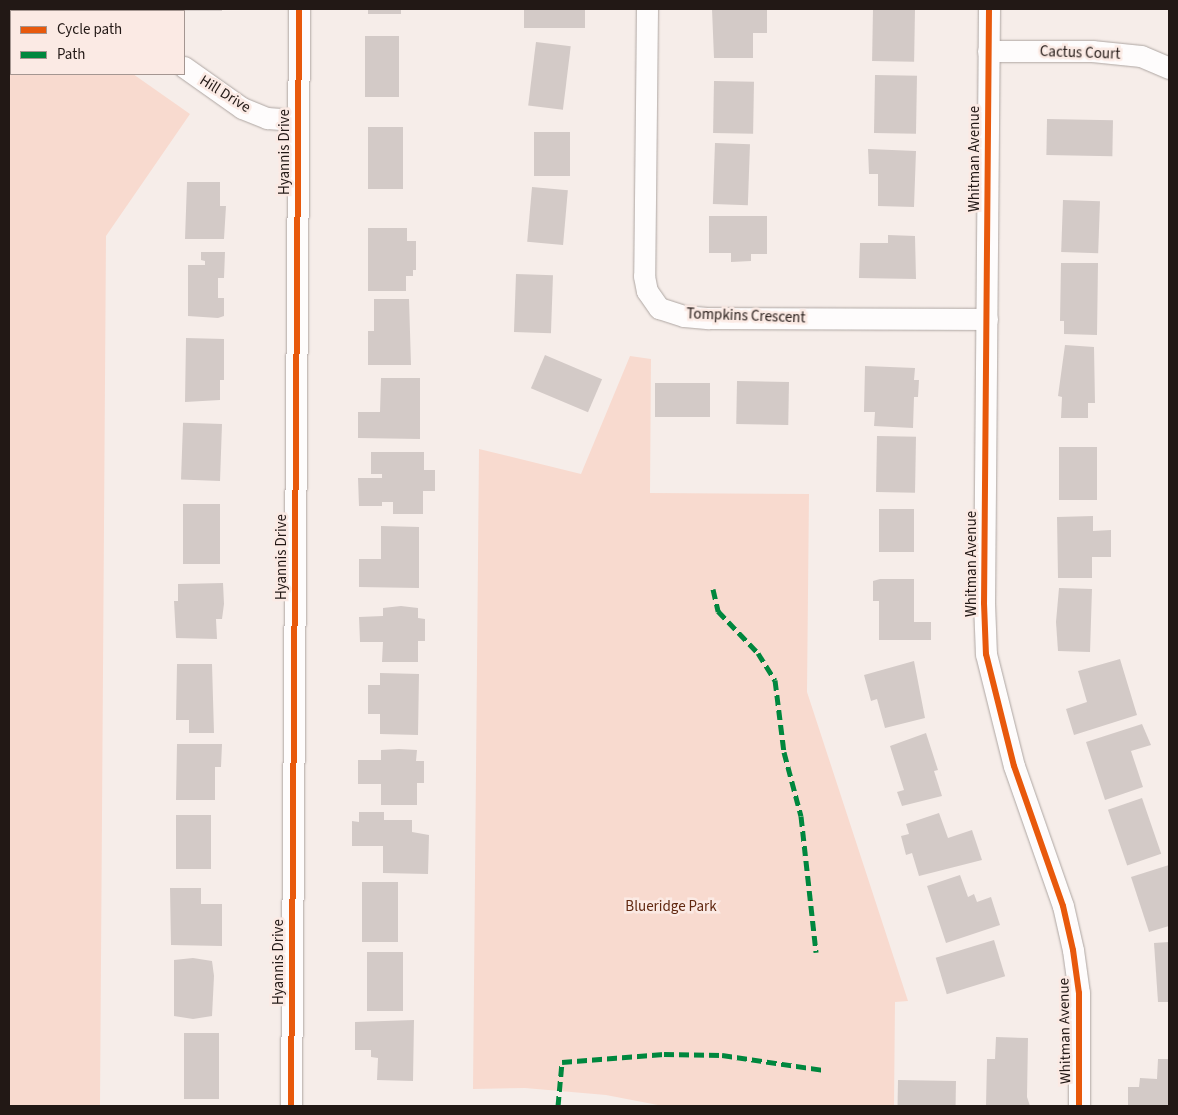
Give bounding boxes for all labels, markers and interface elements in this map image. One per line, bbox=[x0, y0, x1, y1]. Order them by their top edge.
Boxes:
legend bbox=[10, 10, 185, 75]
text: Cycle path bbox=[57, 19, 122, 40]
street label: Cactus Court bbox=[1039, 43, 1121, 63]
text: Path bbox=[57, 44, 85, 65]
street label: Hill Drive bbox=[196, 71, 254, 117]
street label: Whitman Avenue bbox=[966, 106, 984, 212]
street label: Hyannis Drive bbox=[276, 109, 294, 195]
street label: Tompkins Crescent bbox=[686, 305, 806, 327]
street label: Whitman Avenue bbox=[963, 511, 981, 617]
street label: Hyannis Drive bbox=[273, 514, 291, 600]
park label: Blueridge Park bbox=[625, 898, 717, 916]
street label: Hyannis Drive bbox=[270, 919, 288, 1005]
street label: Whitman Avenue bbox=[1055, 978, 1075, 1084]

